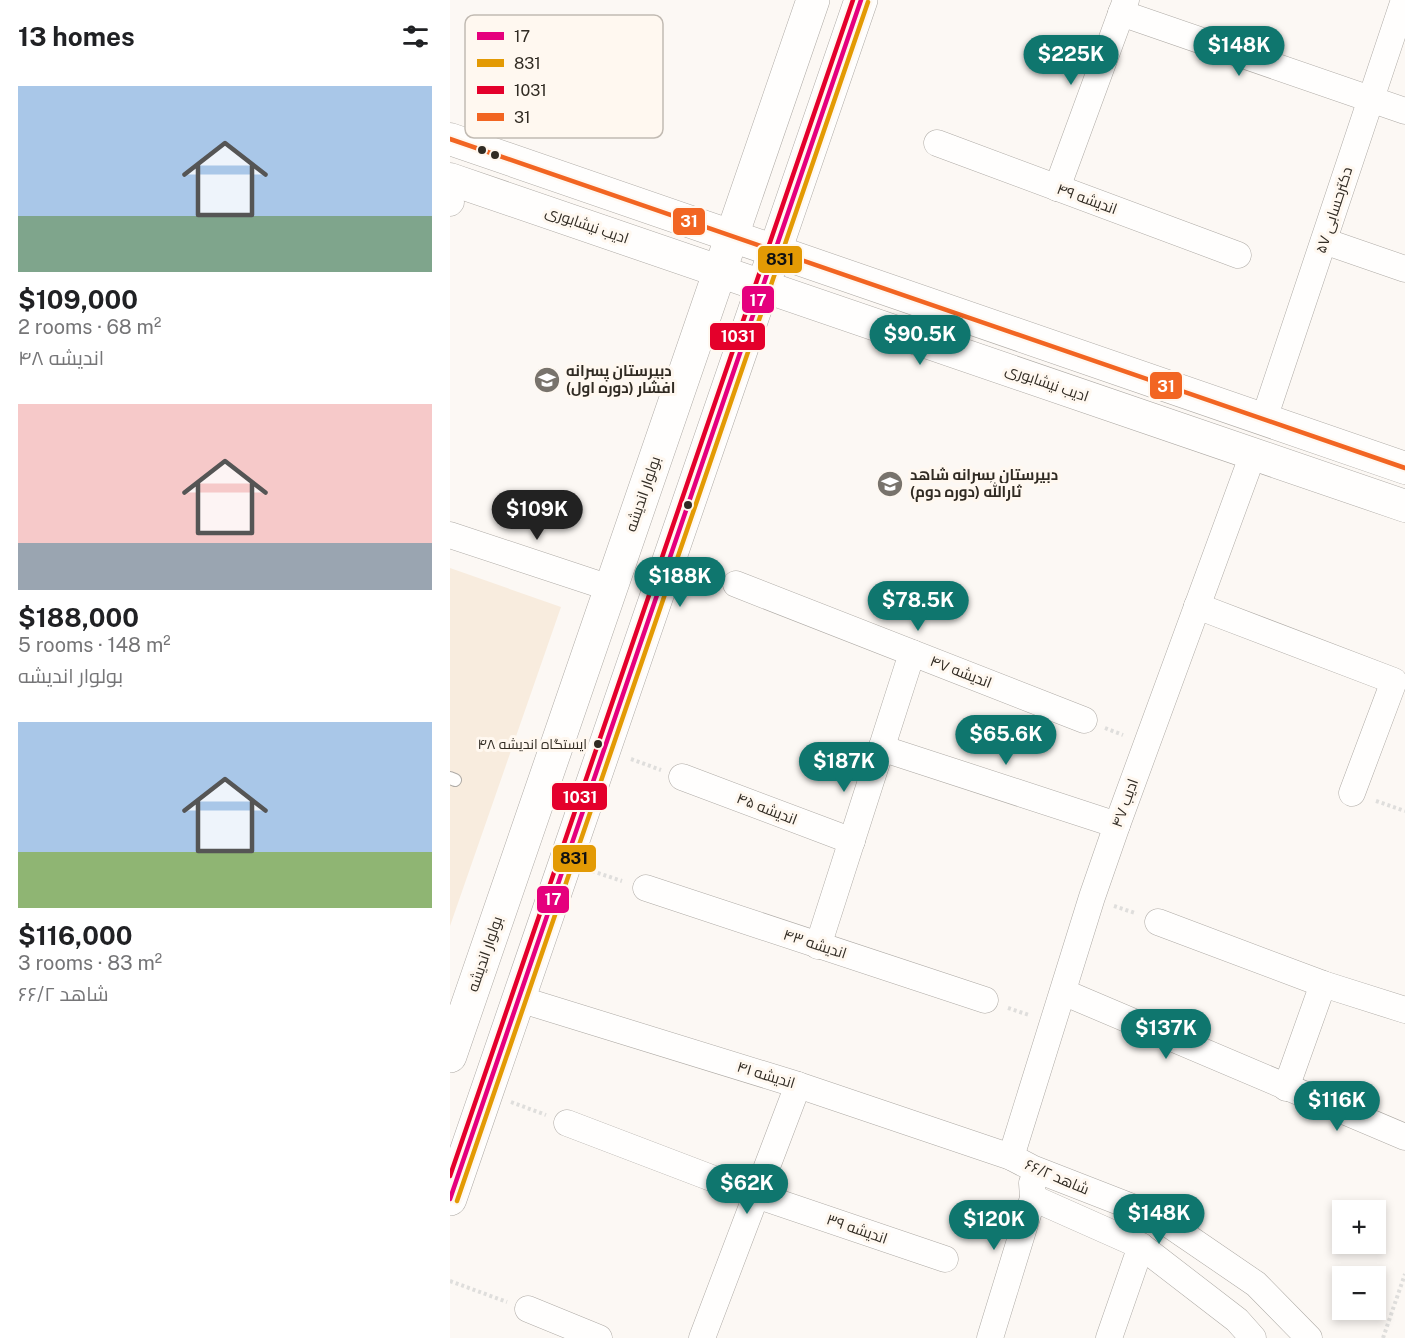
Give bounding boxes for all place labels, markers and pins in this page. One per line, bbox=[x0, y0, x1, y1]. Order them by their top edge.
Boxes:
pin: $148K bbox=[1197, 26, 1281, 77]
pin: $225K bbox=[1029, 35, 1113, 86]
unlabelled marker bbox=[476, 144, 488, 156]
unlabelled marker bbox=[489, 149, 501, 161]
pin: $90.5K bbox=[871, 315, 969, 366]
place label: دبیرستان پسرانه افشار (دوره اول) bbox=[566, 362, 675, 397]
school or university icon: دبیرستان پسرانه افشار (دوره اول) bbox=[532, 365, 562, 395]
place label: دبیرستان پسرانه شاهد ثارالله (دوره دوم) bbox=[910, 466, 1058, 502]
school or university icon: دبیرستان پسرانه شاهد ثارالله (دوره دوم) bbox=[875, 469, 905, 499]
pin: $109K bbox=[495, 490, 579, 541]
unlabelled marker bbox=[682, 499, 694, 511]
pin: $188K bbox=[638, 557, 722, 608]
pin: $78.5K bbox=[869, 581, 967, 632]
pin: $65.6K bbox=[957, 715, 1055, 766]
place label: ایستگاه اندیشه ۴۸ bbox=[477, 736, 587, 752]
marker: ایستگاه اندیشه ۴۸ bbox=[592, 738, 604, 750]
pin: $187K bbox=[802, 742, 886, 793]
pin: $137K bbox=[1124, 1009, 1208, 1060]
pin: $116K bbox=[1295, 1081, 1379, 1132]
pin: $62K bbox=[711, 1164, 783, 1215]
pin: $148K bbox=[1117, 1194, 1201, 1245]
pin: $120K bbox=[952, 1200, 1036, 1251]

